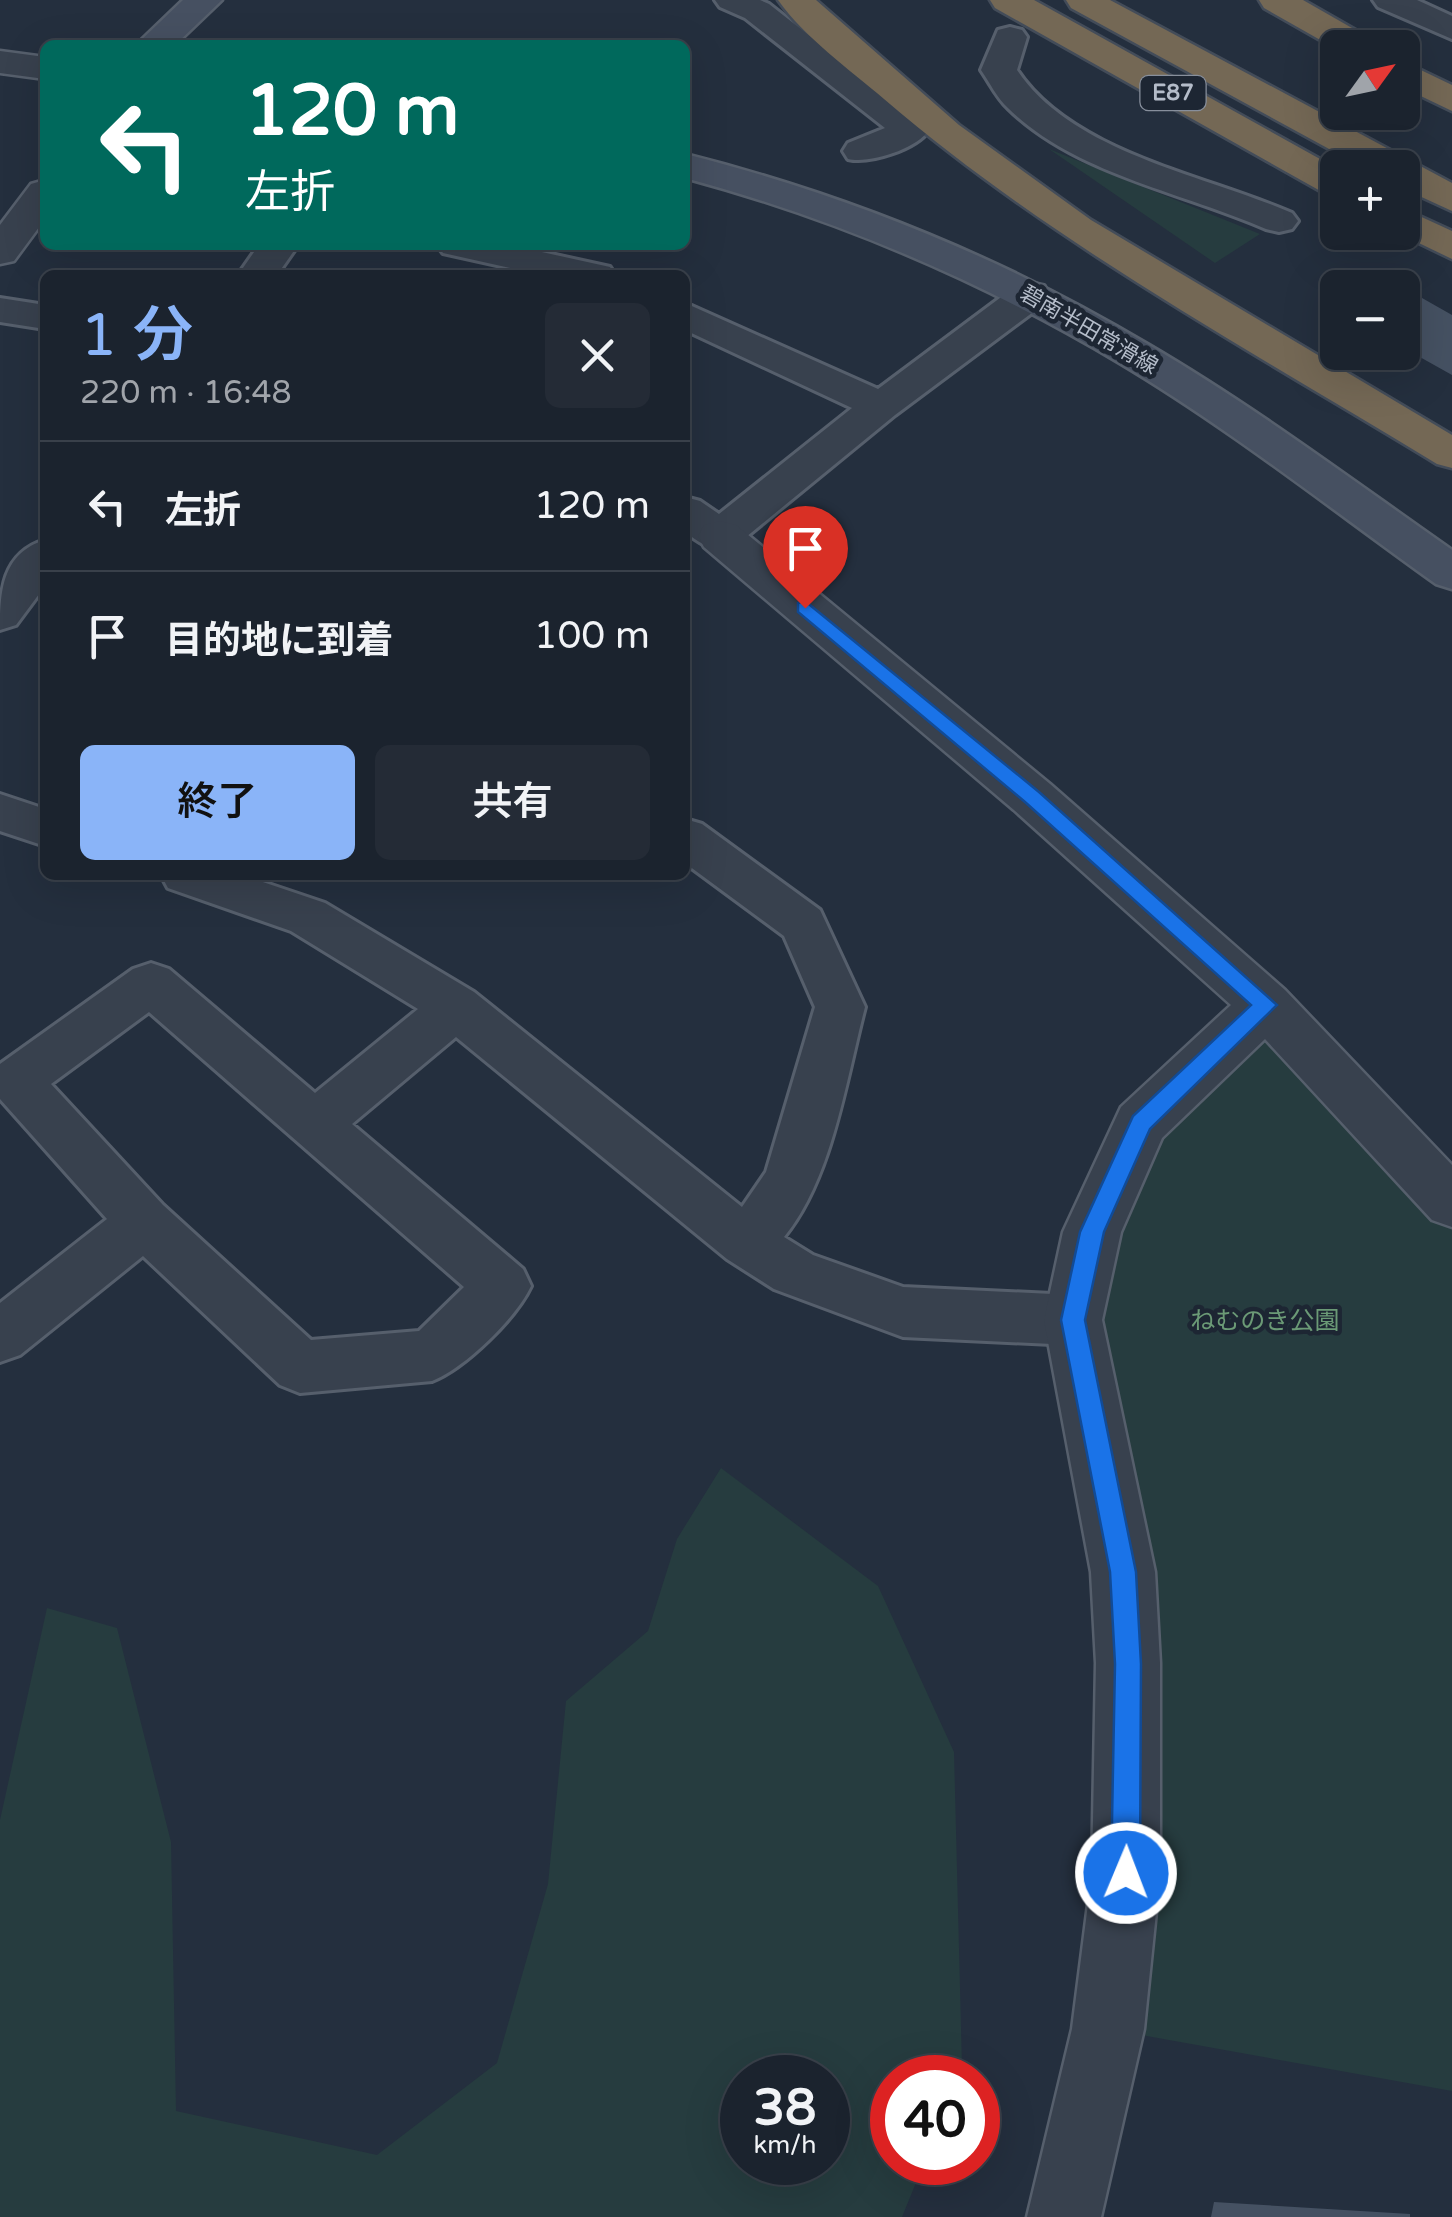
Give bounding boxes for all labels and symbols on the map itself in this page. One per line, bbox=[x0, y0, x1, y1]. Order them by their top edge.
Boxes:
north arrow bbox=[1320, 30, 1420, 130]
road number: E87 bbox=[1140, 76, 1206, 110]
street label: 碧南半田常滑線 bbox=[1016, 280, 1162, 380]
pin bbox=[763, 506, 848, 609]
park label: ねむのき公園 bbox=[1190, 1306, 1340, 1336]
position arrow bbox=[1074, 1821, 1178, 1925]
speed limit sign: 40 bbox=[870, 2055, 1000, 2185]

